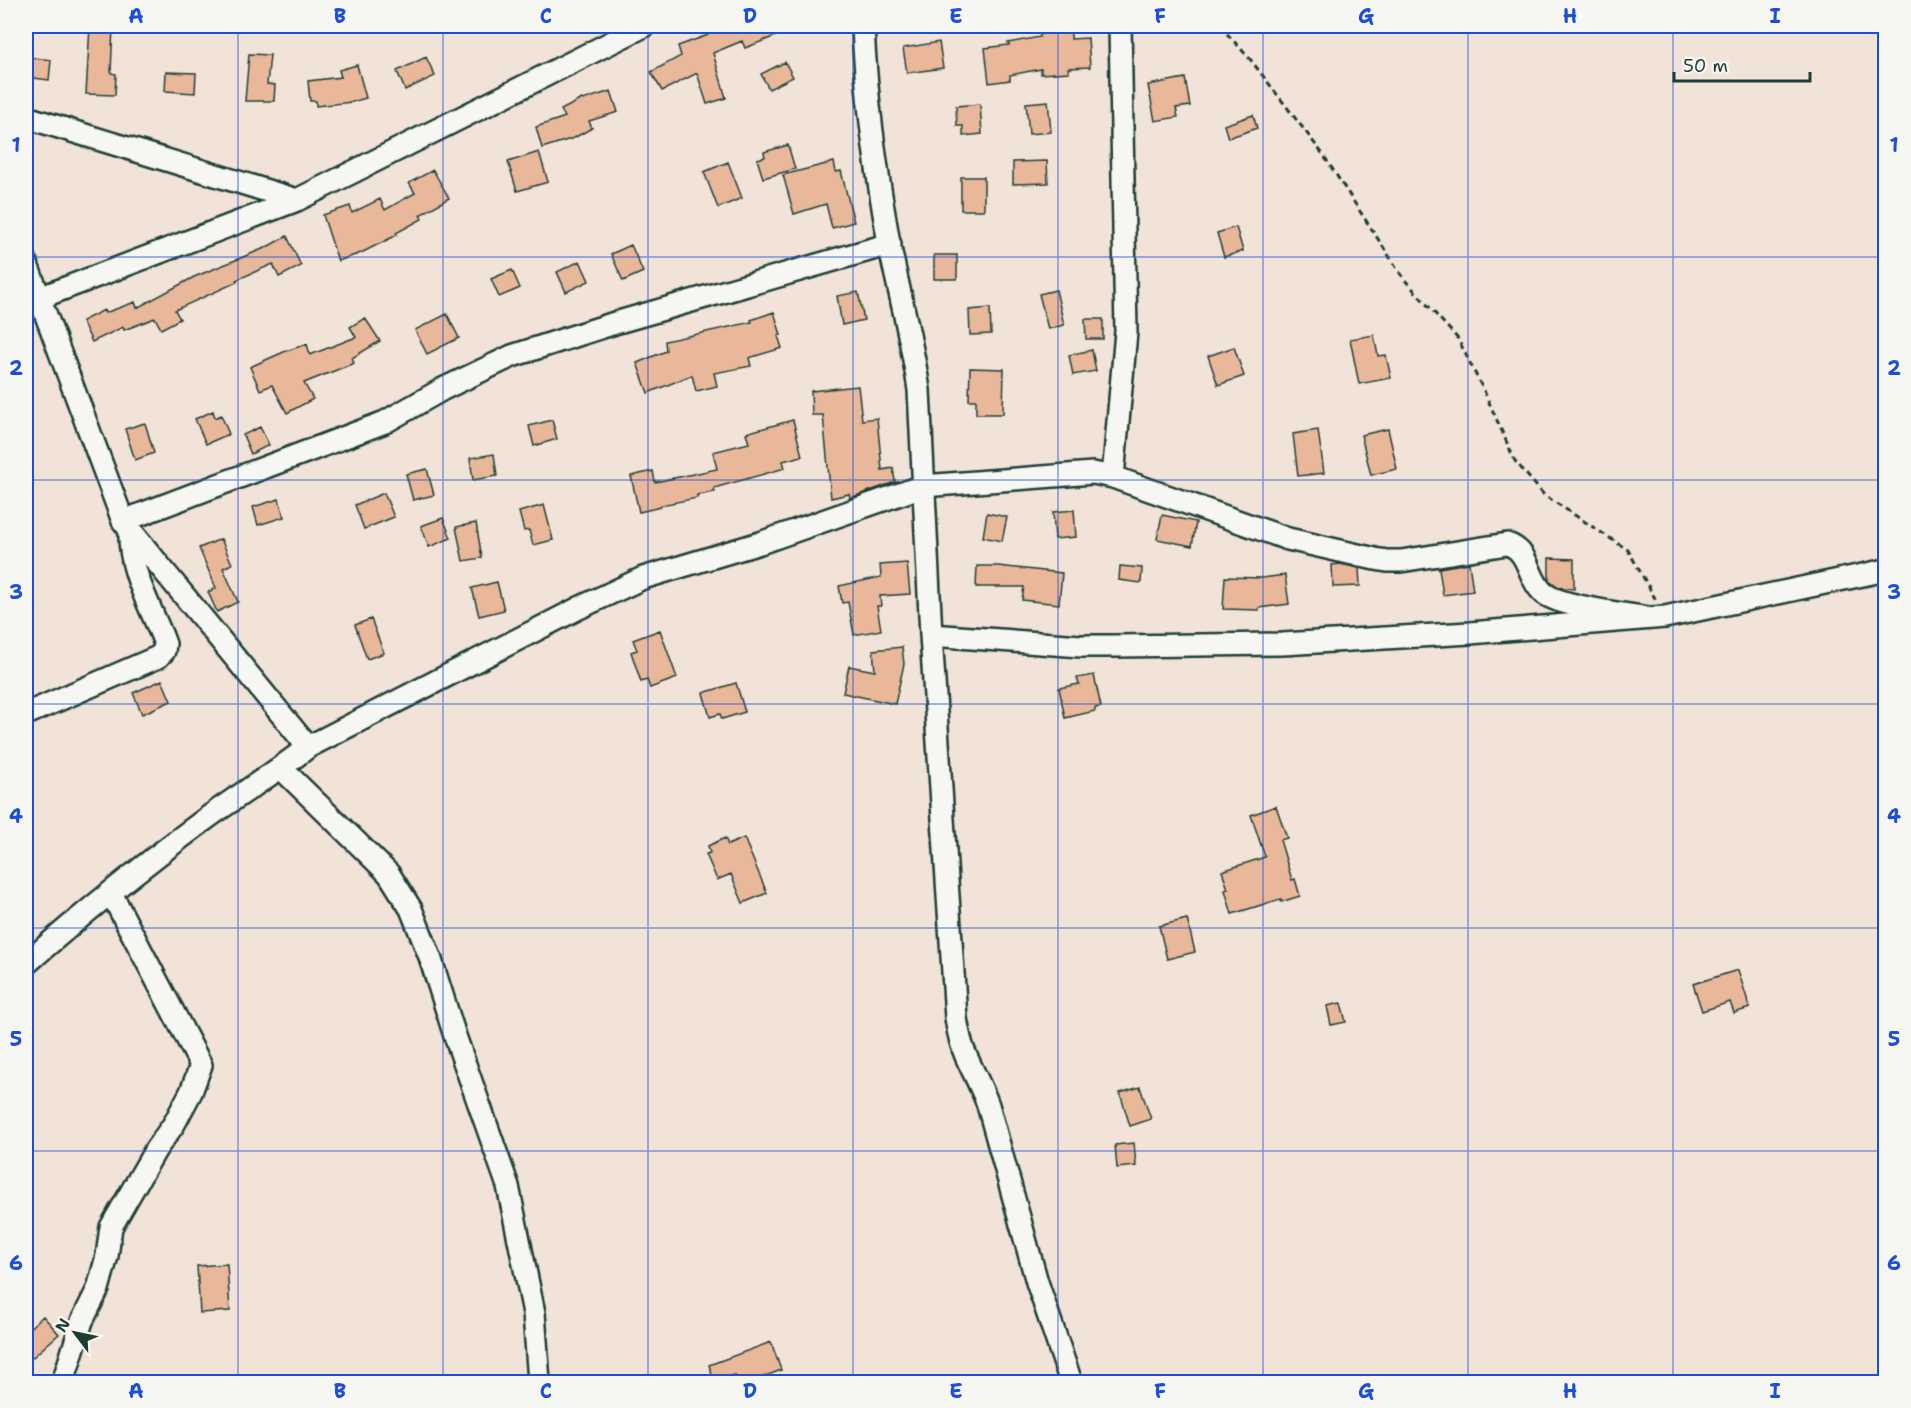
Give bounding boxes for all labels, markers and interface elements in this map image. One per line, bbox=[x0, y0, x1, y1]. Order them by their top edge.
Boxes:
text: A bbox=[128, 3, 144, 29]
text: B bbox=[334, 3, 346, 29]
text: C bbox=[540, 3, 552, 29]
text: D bbox=[743, 3, 757, 29]
text: E bbox=[949, 3, 963, 29]
text: F bbox=[1154, 3, 1166, 29]
text: G bbox=[1358, 3, 1374, 29]
text: H bbox=[1563, 3, 1577, 29]
text: I bbox=[1769, 3, 1781, 29]
scale bar bbox=[1674, 45, 1810, 83]
text: 50 m bbox=[1683, 54, 1728, 78]
text: 1 bbox=[11, 132, 21, 158]
text: 1 bbox=[1889, 132, 1899, 158]
text: 2 bbox=[9, 355, 23, 381]
text: 2 bbox=[1887, 355, 1901, 381]
text: 3 bbox=[9, 579, 23, 605]
text: 3 bbox=[1887, 579, 1901, 605]
text: 4 bbox=[9, 803, 23, 829]
text: 4 bbox=[1887, 803, 1901, 829]
text: 5 bbox=[10, 1026, 22, 1052]
text: 5 bbox=[1888, 1026, 1900, 1052]
text: 6 bbox=[9, 1250, 23, 1276]
text: 6 bbox=[1887, 1250, 1901, 1276]
north arrow bbox=[45, 1303, 105, 1363]
text: N bbox=[50, 1314, 75, 1336]
text: A bbox=[128, 1378, 144, 1404]
text: B bbox=[334, 1378, 346, 1404]
text: C bbox=[540, 1378, 552, 1404]
text: D bbox=[743, 1378, 757, 1404]
text: E bbox=[949, 1378, 963, 1404]
text: F bbox=[1154, 1378, 1166, 1404]
text: G bbox=[1358, 1378, 1374, 1404]
text: H bbox=[1563, 1378, 1577, 1404]
text: I bbox=[1769, 1378, 1781, 1404]

